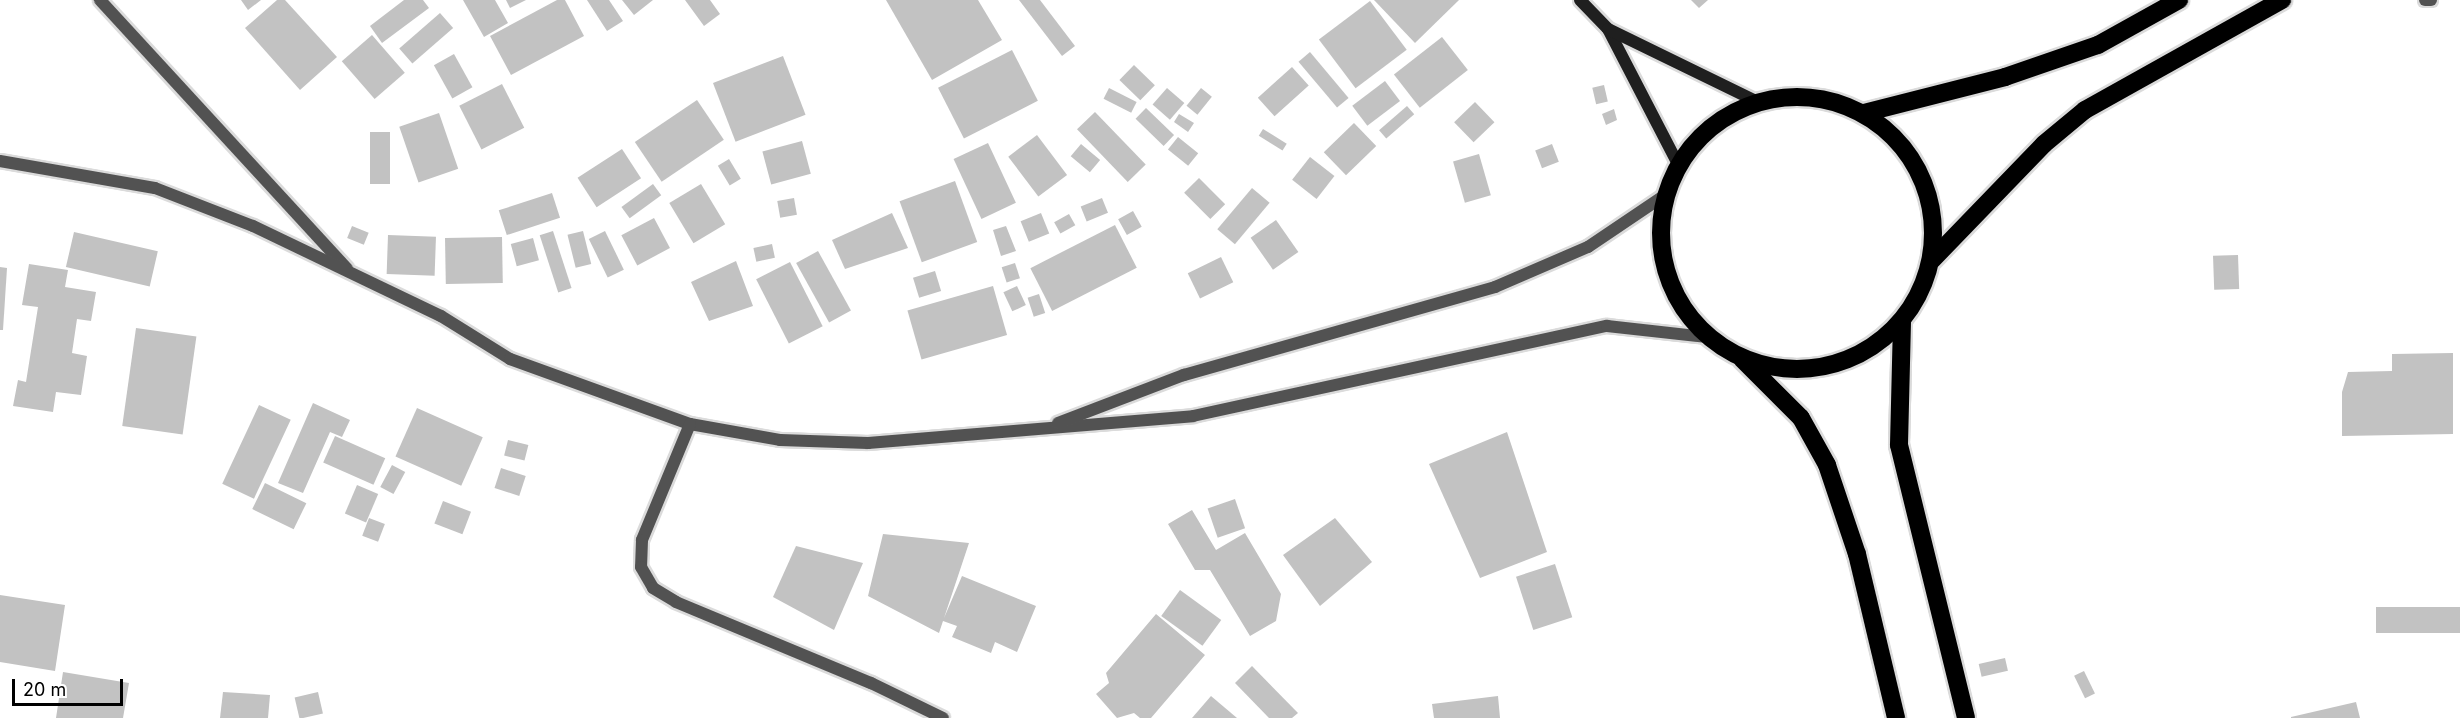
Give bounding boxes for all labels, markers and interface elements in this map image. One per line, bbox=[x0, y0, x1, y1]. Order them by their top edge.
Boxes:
scale bar bbox=[15, 667, 126, 705]
text: 20 m bbox=[23, 679, 66, 700]

